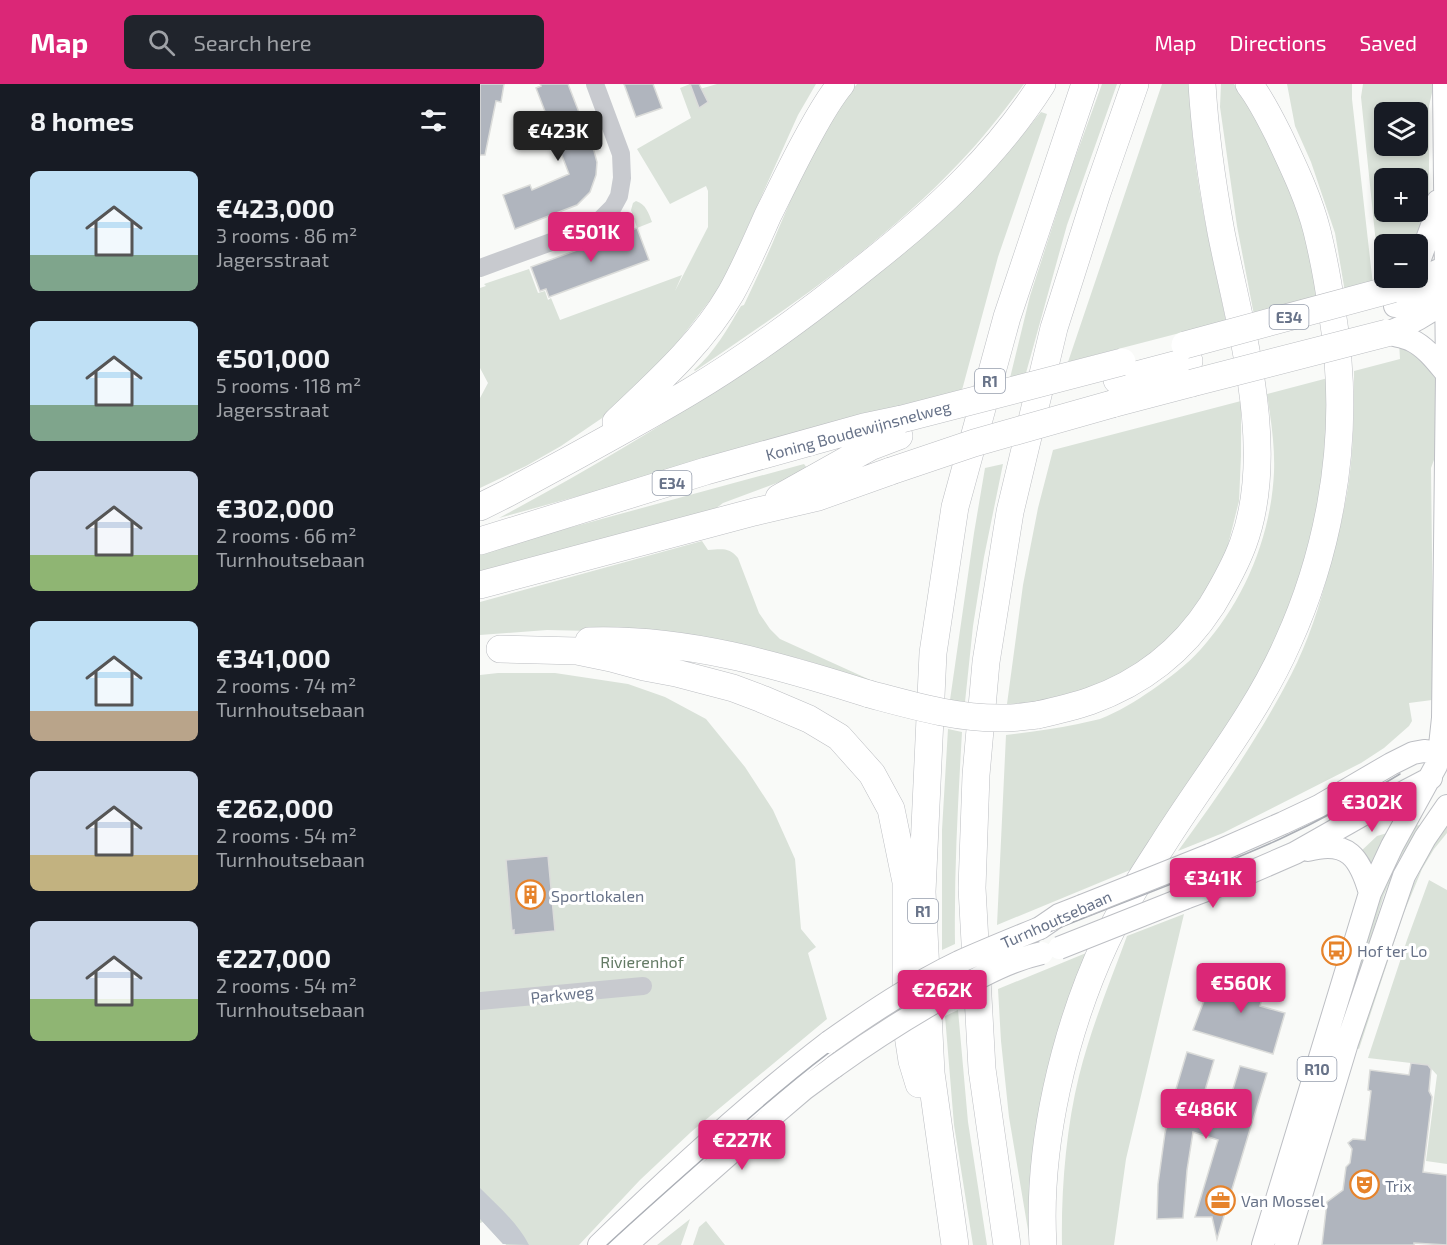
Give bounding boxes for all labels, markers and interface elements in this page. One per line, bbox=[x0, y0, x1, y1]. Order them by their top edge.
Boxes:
search box bbox=[124, 15, 544, 69]
text: Map bbox=[30, 25, 88, 59]
icon: search bbox=[145, 26, 178, 59]
text: Search here bbox=[193, 29, 312, 55]
text: Map bbox=[1154, 30, 1197, 55]
text: Directions bbox=[1230, 30, 1326, 55]
text: Saved bbox=[1359, 30, 1417, 55]
map controls bbox=[1374, 102, 1428, 288]
button: layers bbox=[1374, 102, 1428, 156]
icon: filters bbox=[417, 104, 450, 137]
text: 8 homes bbox=[30, 105, 134, 136]
pin: €423K bbox=[516, 111, 600, 162]
text: €423K bbox=[527, 118, 589, 142]
button: + bbox=[1374, 168, 1428, 222]
text: €423,000 bbox=[216, 192, 335, 223]
icon: home bbox=[78, 195, 150, 267]
pin: €501K bbox=[549, 212, 633, 263]
text: €501K bbox=[562, 219, 620, 243]
text: 3 rooms · 86 m² bbox=[216, 223, 357, 247]
button: − bbox=[1374, 234, 1428, 288]
text: Jagersstraat bbox=[216, 247, 329, 271]
road number: E34 bbox=[1270, 305, 1308, 329]
text: €501,000 bbox=[216, 342, 330, 373]
icon: home bbox=[78, 345, 150, 417]
road number: R1 bbox=[975, 369, 1005, 393]
text: 5 rooms · 118 m² bbox=[216, 373, 361, 397]
street label: Koning Boudewijnsnelweg bbox=[763, 396, 953, 465]
text: Jagersstraat bbox=[216, 397, 329, 421]
road number: E34 bbox=[652, 471, 692, 495]
text: €302,000 bbox=[216, 492, 334, 523]
icon: home bbox=[78, 495, 150, 567]
text: 2 rooms · 66 m² bbox=[216, 523, 357, 547]
text: Turnhoutsebaan bbox=[216, 547, 365, 571]
text: €341,000 bbox=[216, 642, 331, 673]
icon: home bbox=[78, 645, 150, 717]
text: 2 rooms · 74 m² bbox=[216, 673, 356, 697]
text: Turnhoutsebaan bbox=[216, 697, 365, 721]
pin: €302K bbox=[1330, 782, 1414, 833]
text: €302K bbox=[1341, 789, 1403, 813]
text: €262,000 bbox=[216, 792, 334, 823]
icon: home bbox=[78, 795, 150, 867]
text: 2 rooms · 54 m² bbox=[216, 823, 357, 847]
text: Turnhoutsebaan bbox=[216, 847, 365, 871]
pin: €341K bbox=[1171, 858, 1255, 909]
text: €341K bbox=[1184, 865, 1242, 889]
building icon: Sportlokalen bbox=[514, 879, 546, 911]
place label: Sportlokalen bbox=[551, 886, 644, 905]
street label: Turnhoutsebaan bbox=[998, 886, 1114, 952]
road number: R1 bbox=[908, 899, 938, 923]
bus stop icon: Hof ter Lo bbox=[1320, 934, 1352, 966]
place label: Hof ter Lo bbox=[1357, 941, 1427, 960]
text: €227,000 bbox=[216, 942, 331, 973]
icon: home bbox=[78, 945, 150, 1017]
park label: Rivierenhof bbox=[600, 952, 685, 971]
pin: €560K bbox=[1199, 963, 1283, 1014]
pin: €262K bbox=[900, 970, 984, 1021]
text: €560K bbox=[1211, 970, 1271, 994]
text: 2 rooms · 54 m² bbox=[216, 973, 357, 997]
text: €262K bbox=[912, 977, 972, 1001]
street label: Parkweg bbox=[529, 981, 595, 1007]
text: Turnhoutsebaan bbox=[216, 997, 365, 1021]
road number: R10 bbox=[1298, 1057, 1336, 1081]
pin: €486K bbox=[1164, 1089, 1248, 1140]
text: €486K bbox=[1175, 1096, 1237, 1120]
pin: €227K bbox=[700, 1120, 784, 1171]
text: €227K bbox=[712, 1127, 772, 1151]
theatre icon: Trix bbox=[1348, 1169, 1380, 1201]
place label: Trix bbox=[1385, 1176, 1412, 1195]
office icon: Van Mossel bbox=[1204, 1184, 1236, 1216]
place label: Van Mossel bbox=[1241, 1191, 1325, 1210]

